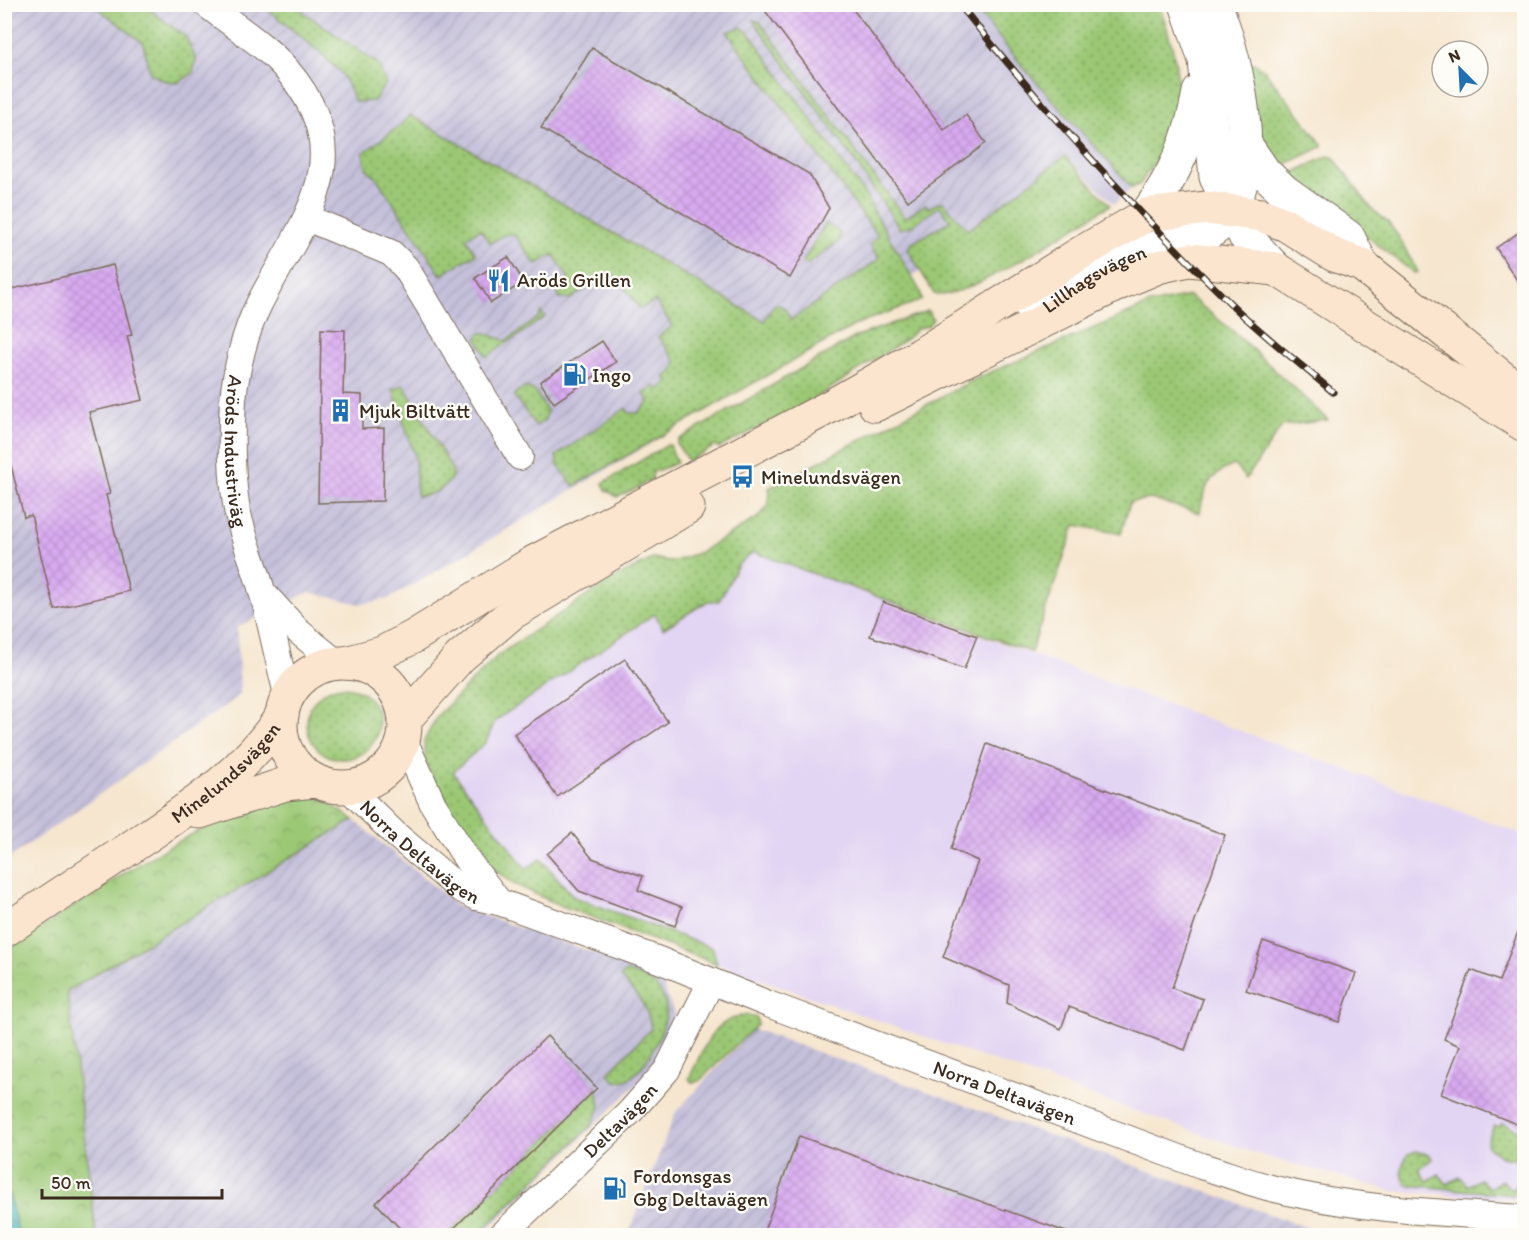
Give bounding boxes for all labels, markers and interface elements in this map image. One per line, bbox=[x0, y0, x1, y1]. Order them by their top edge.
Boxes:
north arrow bbox=[1430, 39, 1490, 99]
text: N bbox=[1445, 45, 1463, 67]
street label: Lillhagsvägen bbox=[1037, 239, 1150, 318]
restaurant icon: Aröds Grillen bbox=[486, 267, 512, 293]
place label: Aröds Grillen bbox=[517, 268, 631, 292]
fuel station icon: Ingo bbox=[561, 362, 587, 388]
place label: Ingo bbox=[592, 363, 631, 387]
street label: Aröds Industriväg bbox=[220, 373, 253, 531]
building icon: Mjuk Biltvätt bbox=[328, 398, 354, 424]
place label: Mjuk Biltvätt bbox=[359, 399, 470, 423]
bus stop icon: Minelundsvägen bbox=[730, 464, 756, 490]
place label: Minelundsvägen bbox=[761, 465, 901, 489]
street label: Minelundsvägen bbox=[166, 717, 286, 828]
street label: Norra Deltavägen bbox=[355, 794, 484, 909]
street label: Norra Deltavägen bbox=[930, 1055, 1079, 1130]
street label: Deltavägen bbox=[578, 1077, 662, 1163]
scale bar bbox=[42, 1162, 222, 1200]
place label: Fordonsgas Gbg Deltavägen bbox=[633, 1164, 768, 1211]
text: 50 m bbox=[51, 1172, 91, 1194]
fuel station icon: Fordonsgas Gbg Deltavägen bbox=[602, 1175, 628, 1201]

